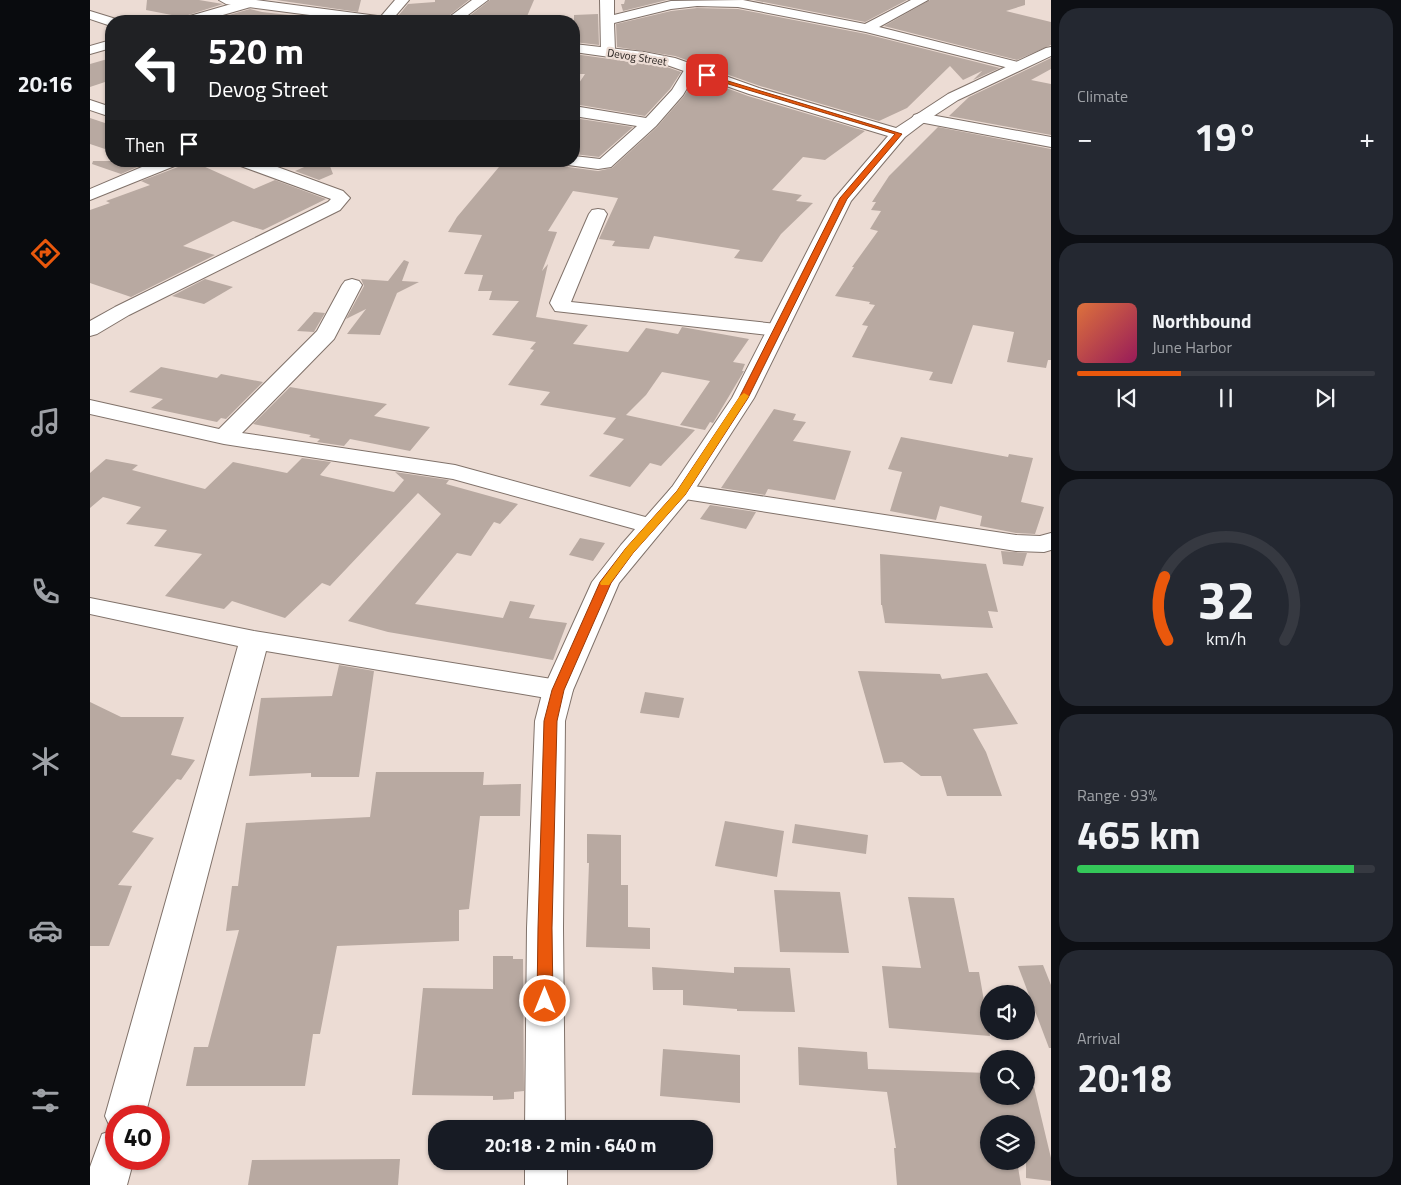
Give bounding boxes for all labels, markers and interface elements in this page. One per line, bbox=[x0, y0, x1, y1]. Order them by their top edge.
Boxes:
text: 520 m bbox=[208, 24, 304, 78]
icon: left bbox=[125, 35, 190, 100]
street label: Devog Street bbox=[606, 44, 668, 70]
pin bbox=[686, 54, 728, 96]
icon: arrive bbox=[693, 61, 721, 89]
text: 20:16 bbox=[18, 67, 72, 101]
text: Devog Street bbox=[208, 72, 328, 106]
text: Climate bbox=[1077, 84, 1128, 108]
text: 19° bbox=[1194, 108, 1258, 166]
text: − bbox=[1077, 116, 1093, 159]
text: + bbox=[1359, 116, 1375, 159]
text: Then bbox=[125, 130, 165, 159]
icon: arrive bbox=[175, 130, 203, 158]
icon: directions bbox=[28, 236, 63, 271]
text: Northbound bbox=[1152, 306, 1252, 335]
text: June Harbor bbox=[1152, 335, 1232, 359]
icon: previous bbox=[1113, 384, 1141, 412]
icon: pause bbox=[1212, 384, 1240, 412]
icon: next bbox=[1311, 384, 1339, 412]
icon: music bbox=[28, 405, 63, 440]
text: 32 bbox=[1197, 560, 1255, 639]
icon: phone bbox=[28, 574, 63, 609]
text: km/h bbox=[1206, 625, 1246, 652]
icon: climate bbox=[28, 744, 63, 779]
text: Range · 93% bbox=[1077, 783, 1157, 807]
text: 465 km bbox=[1077, 806, 1201, 864]
icon: car bbox=[28, 913, 63, 948]
position arrow bbox=[518, 974, 570, 1026]
map controls bbox=[980, 985, 1035, 1170]
button: sound bbox=[980, 985, 1035, 1040]
text: Arrival bbox=[1077, 1026, 1120, 1050]
text: 20:18 bbox=[1077, 1049, 1172, 1107]
button: search bbox=[980, 1050, 1035, 1105]
icon: filters bbox=[28, 1083, 63, 1118]
speed limit sign: 40 bbox=[105, 1105, 170, 1170]
button: layers bbox=[980, 1115, 1035, 1170]
text: 20:18 · 2 min · 640 m bbox=[484, 1130, 657, 1159]

